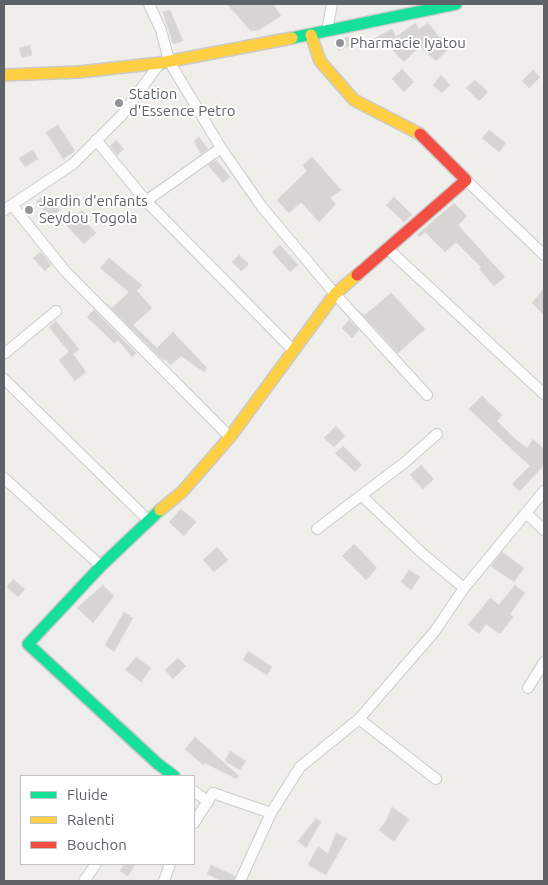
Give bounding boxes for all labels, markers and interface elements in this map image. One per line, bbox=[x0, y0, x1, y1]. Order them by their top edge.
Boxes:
place label: Pharmacie Iyatou bbox=[350, 34, 466, 52]
marker: Pharmacie Iyatou bbox=[334, 37, 346, 49]
place label: Station d'Essence Petro bbox=[129, 85, 236, 120]
marker: Station d'Essence Petro bbox=[113, 97, 125, 109]
place label: Jardin d'enfants Seydou Togola bbox=[39, 192, 148, 227]
marker: Jardin d'enfants Seydou Togola bbox=[23, 204, 35, 216]
legend bbox=[20, 775, 195, 865]
text: Fluide bbox=[67, 786, 108, 803]
text: Ralenti bbox=[67, 811, 114, 828]
text: Bouchon bbox=[67, 836, 127, 853]

